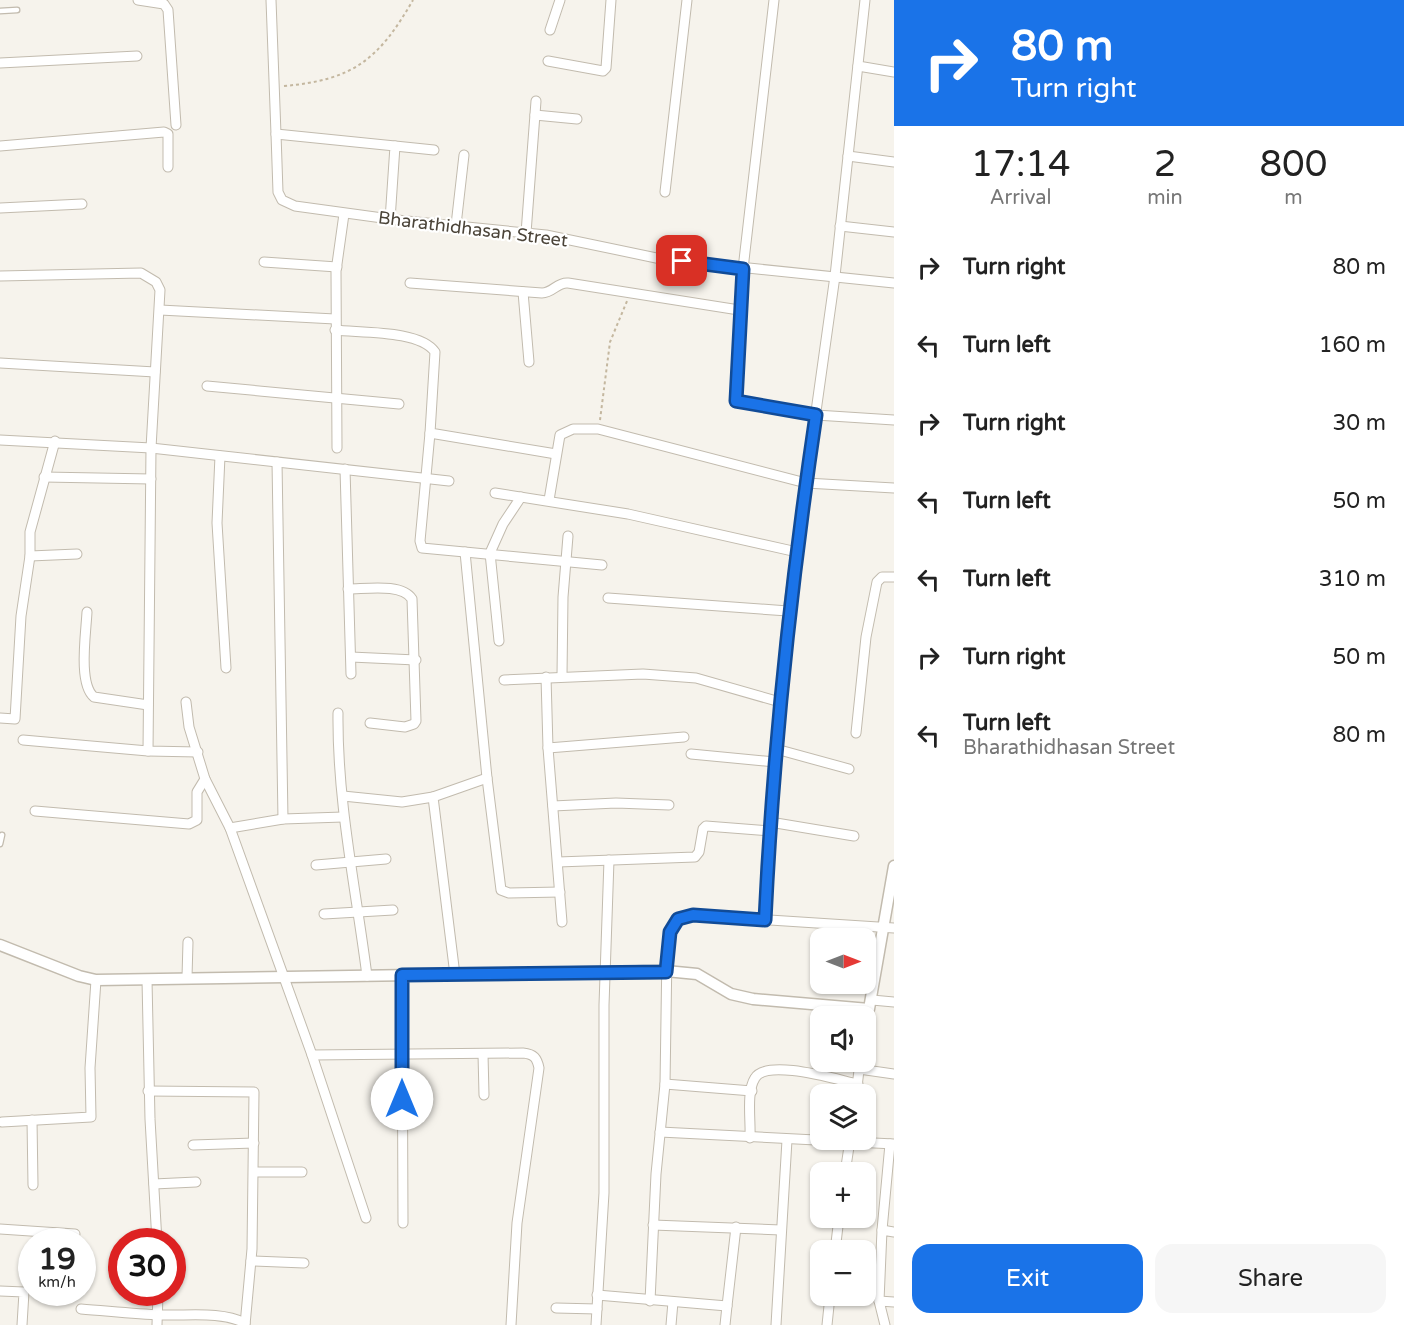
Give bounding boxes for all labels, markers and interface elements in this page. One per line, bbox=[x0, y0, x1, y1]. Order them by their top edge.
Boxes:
text: 80 m bbox=[1011, 21, 1113, 72]
icon: right bbox=[912, 24, 990, 102]
text: Turn right bbox=[1011, 72, 1137, 105]
text: 17:14 bbox=[971, 143, 1071, 186]
text: 2 bbox=[1154, 143, 1176, 186]
text: 800 bbox=[1259, 143, 1327, 186]
text: Arrival bbox=[990, 186, 1052, 210]
text: min bbox=[1147, 186, 1183, 210]
text: m bbox=[1284, 186, 1303, 210]
street label: Bharathidhasan Street bbox=[377, 206, 569, 252]
pin bbox=[656, 235, 707, 286]
icon: arrive bbox=[665, 244, 698, 277]
icon: right bbox=[912, 251, 945, 284]
text: Turn right bbox=[963, 254, 1065, 280]
text: 80 m bbox=[1332, 254, 1386, 280]
icon: left bbox=[912, 329, 945, 362]
text: Turn left bbox=[963, 332, 1051, 358]
text: 160 m bbox=[1319, 332, 1386, 358]
icon: right bbox=[912, 407, 945, 440]
text: Turn right bbox=[963, 410, 1065, 436]
text: 30 m bbox=[1332, 410, 1386, 436]
icon: left bbox=[912, 485, 945, 518]
text: Turn left bbox=[963, 488, 1051, 514]
text: 50 m bbox=[1332, 488, 1386, 514]
icon: left bbox=[912, 563, 945, 596]
text: Turn left bbox=[963, 566, 1051, 592]
text: 310 m bbox=[1319, 566, 1386, 592]
icon: right bbox=[912, 641, 945, 674]
text: Turn right bbox=[963, 644, 1065, 670]
text: 50 m bbox=[1332, 644, 1386, 670]
text: Turn left bbox=[963, 710, 1051, 736]
icon: left bbox=[912, 719, 945, 752]
text: 80 m bbox=[1332, 722, 1386, 748]
text: Bharathidhasan Street bbox=[963, 736, 1175, 760]
north arrow bbox=[810, 928, 876, 994]
map controls bbox=[810, 928, 876, 1306]
button: sound bbox=[810, 1006, 876, 1072]
position arrow bbox=[370, 1067, 434, 1131]
button: layers bbox=[810, 1084, 876, 1150]
button: + bbox=[810, 1162, 876, 1228]
speed limit sign: 30 bbox=[108, 1228, 186, 1306]
button: − bbox=[810, 1240, 876, 1306]
text: 19 bbox=[38, 1241, 76, 1278]
button: Exit bbox=[912, 1244, 1143, 1313]
button: Share bbox=[1155, 1244, 1386, 1313]
text: km/h bbox=[38, 1273, 76, 1291]

